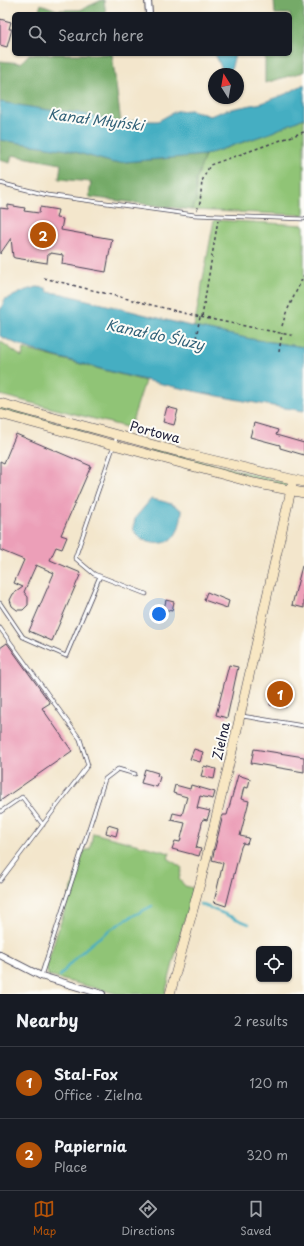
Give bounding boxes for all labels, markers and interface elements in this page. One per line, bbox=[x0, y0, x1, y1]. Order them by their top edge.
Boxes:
search box bbox=[12, 12, 292, 56]
icon: search bbox=[26, 23, 48, 45]
text: Search here bbox=[58, 23, 144, 46]
north arrow bbox=[208, 68, 244, 104]
water label: Kanał Młyński bbox=[47, 103, 147, 136]
pin: 2 bbox=[30, 220, 56, 250]
water label: Kanał do Śluzy bbox=[104, 314, 208, 355]
street label: Portowa bbox=[128, 416, 183, 448]
your location bbox=[149, 604, 169, 624]
pin: 1 bbox=[267, 679, 293, 709]
street label: Zielna bbox=[207, 719, 234, 762]
map controls bbox=[256, 946, 292, 982]
button: locate bbox=[256, 946, 292, 982]
text: Nearby bbox=[16, 1007, 78, 1033]
text: 2 results bbox=[234, 1011, 288, 1030]
text: Stal-Fox bbox=[54, 1062, 118, 1085]
text: 1 bbox=[26, 1073, 32, 1092]
text: 120 m bbox=[249, 1073, 288, 1092]
text: Office · Zielna bbox=[54, 1085, 142, 1104]
text: Papiernia bbox=[54, 1134, 127, 1157]
text: 2 bbox=[24, 1145, 34, 1164]
text: 320 m bbox=[246, 1145, 288, 1164]
text: Place bbox=[54, 1157, 87, 1176]
tab: Map bbox=[33, 1198, 56, 1239]
tab: Directions bbox=[121, 1198, 175, 1239]
tab: Saved bbox=[240, 1198, 271, 1239]

